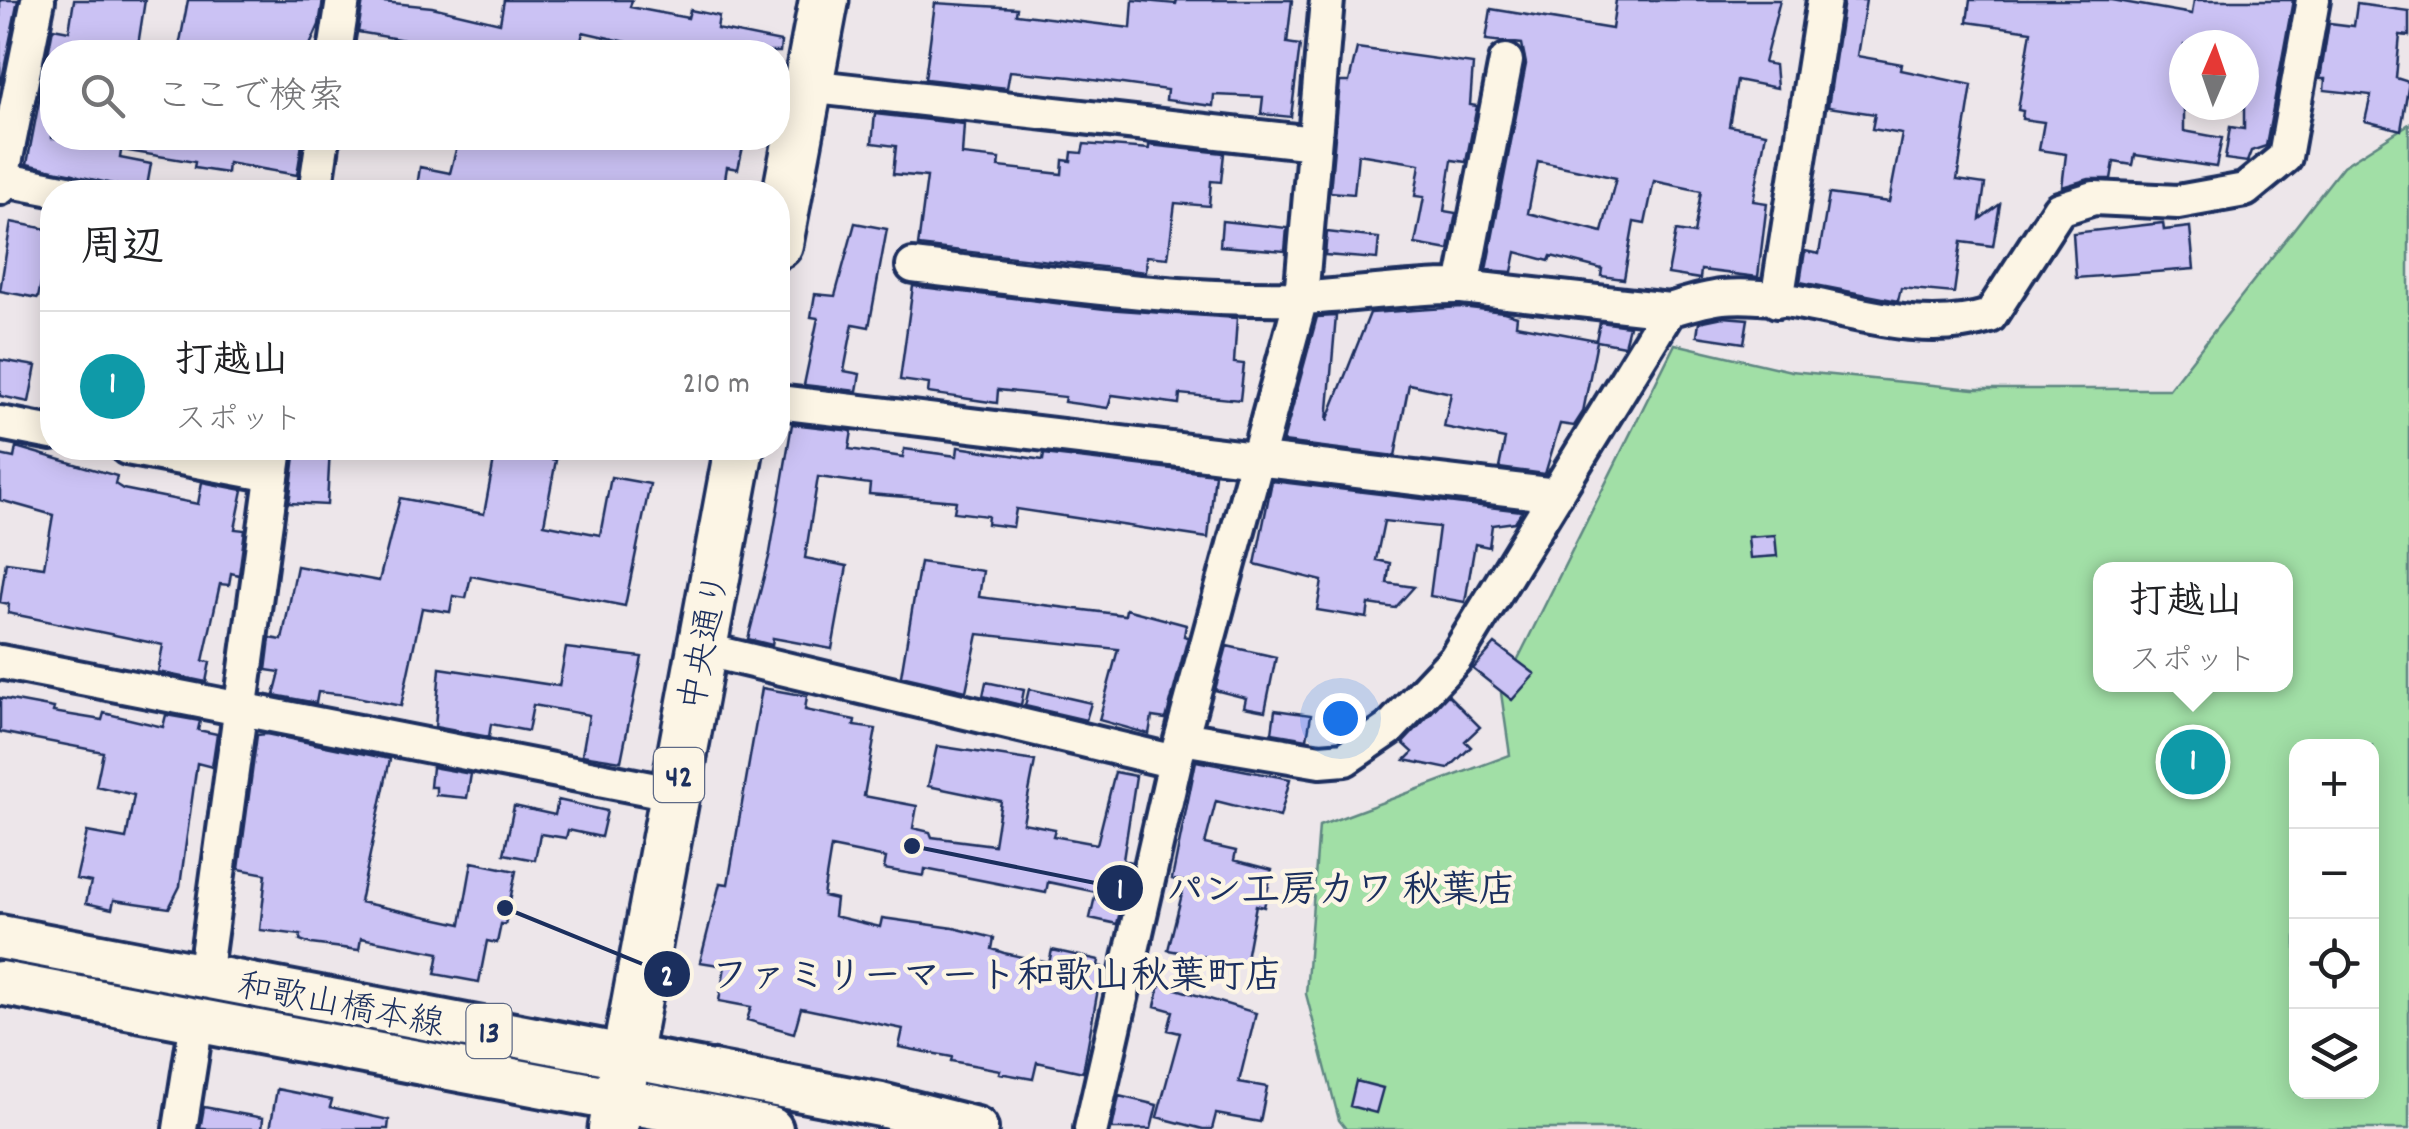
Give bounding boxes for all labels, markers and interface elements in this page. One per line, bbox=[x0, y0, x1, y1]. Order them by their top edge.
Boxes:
north arrow bbox=[2169, 30, 2259, 120]
search box bbox=[40, 40, 790, 150]
icon: search bbox=[75, 68, 130, 123]
text: ここで検索 bbox=[155, 72, 345, 127]
text: 周辺 bbox=[80, 221, 164, 281]
text: 打越山 bbox=[175, 336, 289, 391]
text: 1 bbox=[109, 363, 116, 409]
text: 210 m bbox=[682, 363, 750, 409]
text: スポット bbox=[175, 399, 303, 445]
popup bbox=[2093, 562, 2293, 692]
street label: 中央通り bbox=[670, 568, 746, 715]
text: 打越山 bbox=[2129, 577, 2243, 632]
text: スポット bbox=[2129, 640, 2257, 686]
your location bbox=[1315, 693, 1366, 744]
pin: 1 bbox=[2160, 724, 2226, 800]
map controls bbox=[2289, 739, 2379, 1099]
button: + bbox=[2289, 739, 2379, 829]
road number: 42 bbox=[654, 748, 704, 802]
button: − bbox=[2289, 829, 2379, 919]
callout: パン工房カワ 秋葉店 bbox=[1095, 854, 1536, 922]
text: パン工房カワ 秋葉店 bbox=[1166, 866, 1516, 921]
text: 1 bbox=[1117, 871, 1123, 914]
button: locate bbox=[2289, 919, 2379, 1009]
callout: ファミリーマート和歌山秋葉町店 bbox=[642, 940, 1302, 1008]
text: ファミリーマート和歌山秋葉町店 bbox=[711, 952, 1283, 1007]
text: 2 bbox=[660, 958, 674, 1001]
street label: 和歌山橋本線 bbox=[232, 963, 448, 1052]
road number: 13 bbox=[466, 1004, 512, 1058]
button: layers bbox=[2289, 1009, 2379, 1099]

